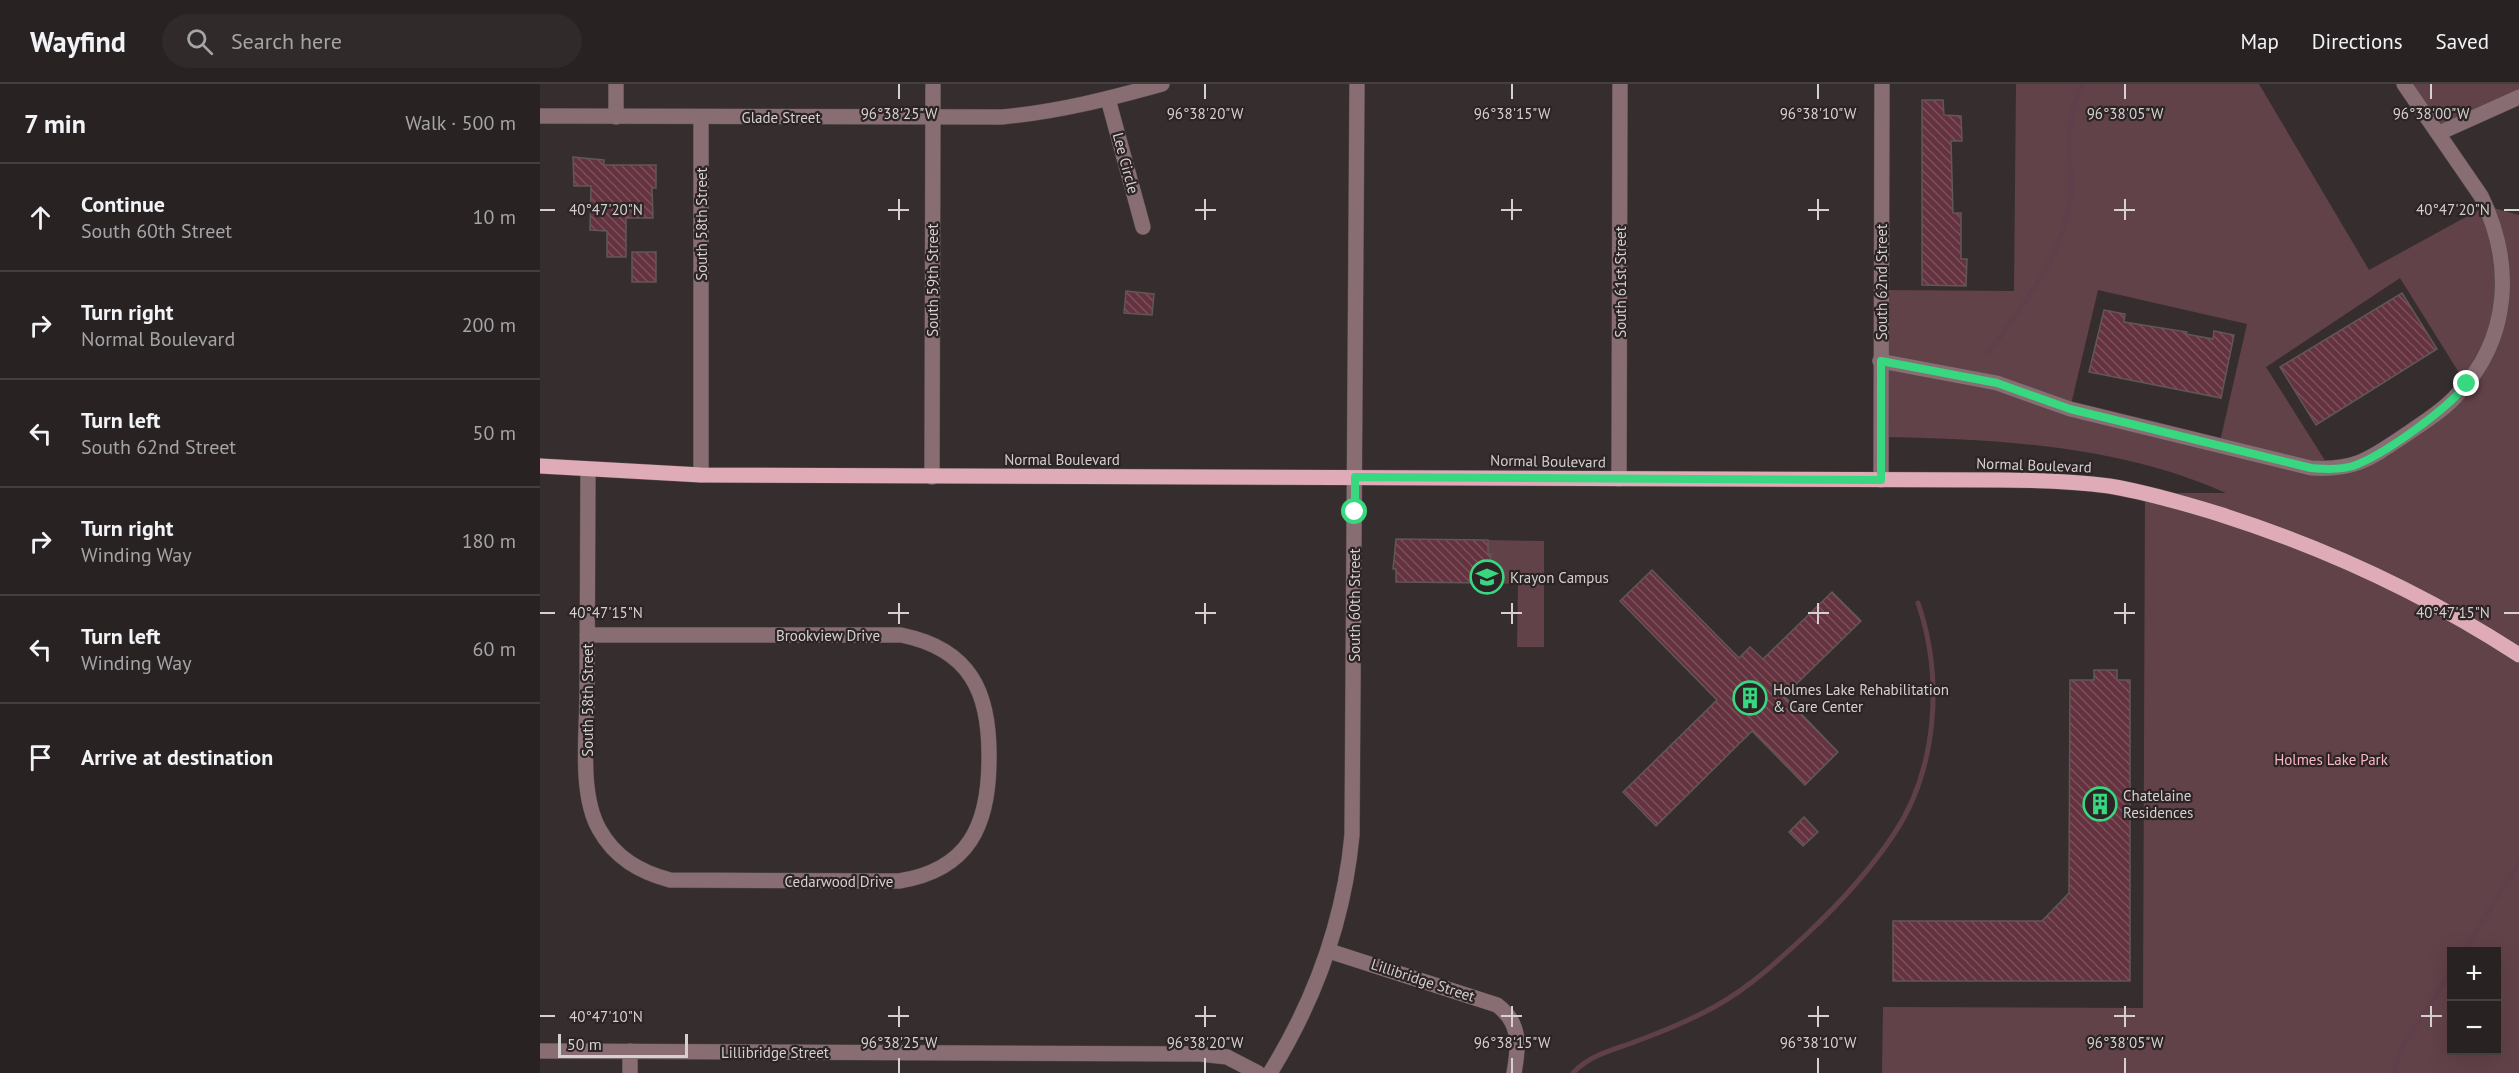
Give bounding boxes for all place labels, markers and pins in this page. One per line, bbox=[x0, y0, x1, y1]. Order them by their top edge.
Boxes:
school or university icon: Krayon Campus bbox=[1469, 559, 1505, 595]
place label: Krayon Campus bbox=[1510, 568, 1609, 587]
building icon: Holmes Lake Rehabilitation & Care Center bbox=[1732, 680, 1768, 716]
place label: Holmes Lake Rehabilitation & Care Center bbox=[1773, 680, 1949, 716]
building icon: Chatelaine Residences bbox=[2082, 786, 2118, 822]
place label: Chatelaine Residences bbox=[2123, 786, 2193, 822]

